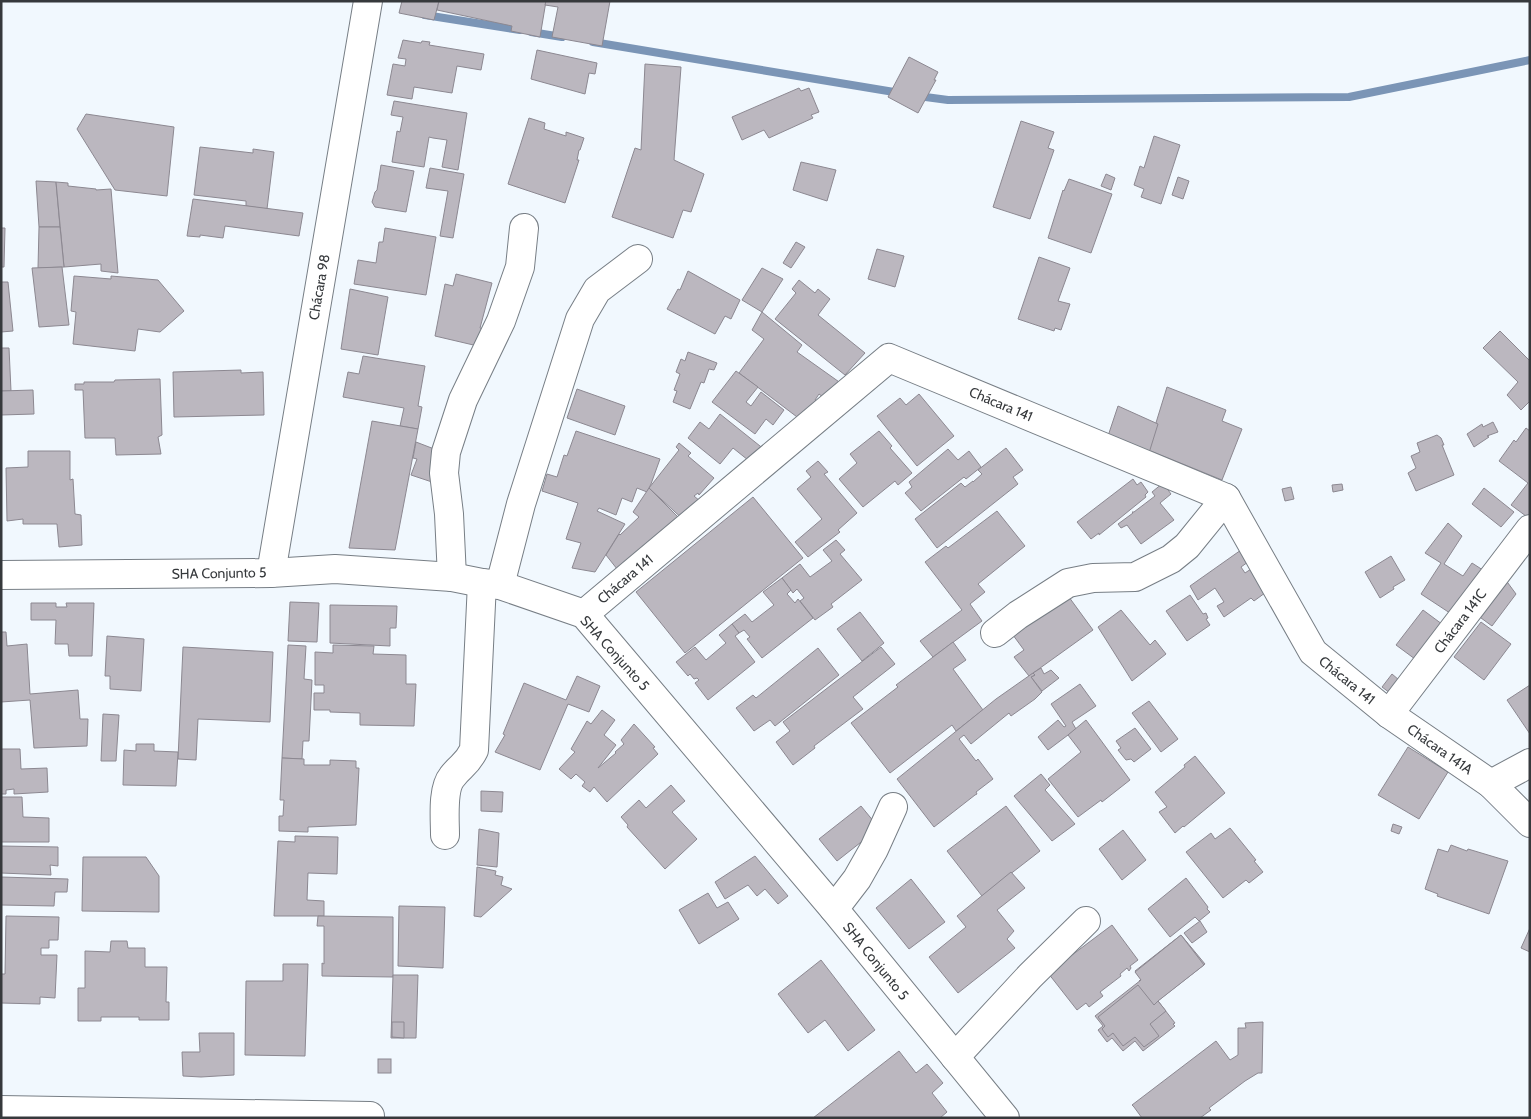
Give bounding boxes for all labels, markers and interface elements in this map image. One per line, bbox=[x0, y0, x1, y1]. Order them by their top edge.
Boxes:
street label: Chácara 98 bbox=[304, 253, 334, 321]
street label: Chácara 141 bbox=[966, 383, 1036, 425]
street label: Chácara 141 bbox=[593, 550, 657, 608]
street label: SHA Conjunto 5 bbox=[171, 563, 267, 583]
street label: Chácara 141C bbox=[1430, 585, 1490, 657]
street label: SHA Conjunto 5 bbox=[577, 612, 653, 694]
street label: Chácara 141 bbox=[1315, 652, 1379, 708]
street label: Chácara 141A bbox=[1404, 720, 1477, 778]
street label: SHA Conjunto 5 bbox=[839, 918, 913, 1004]

